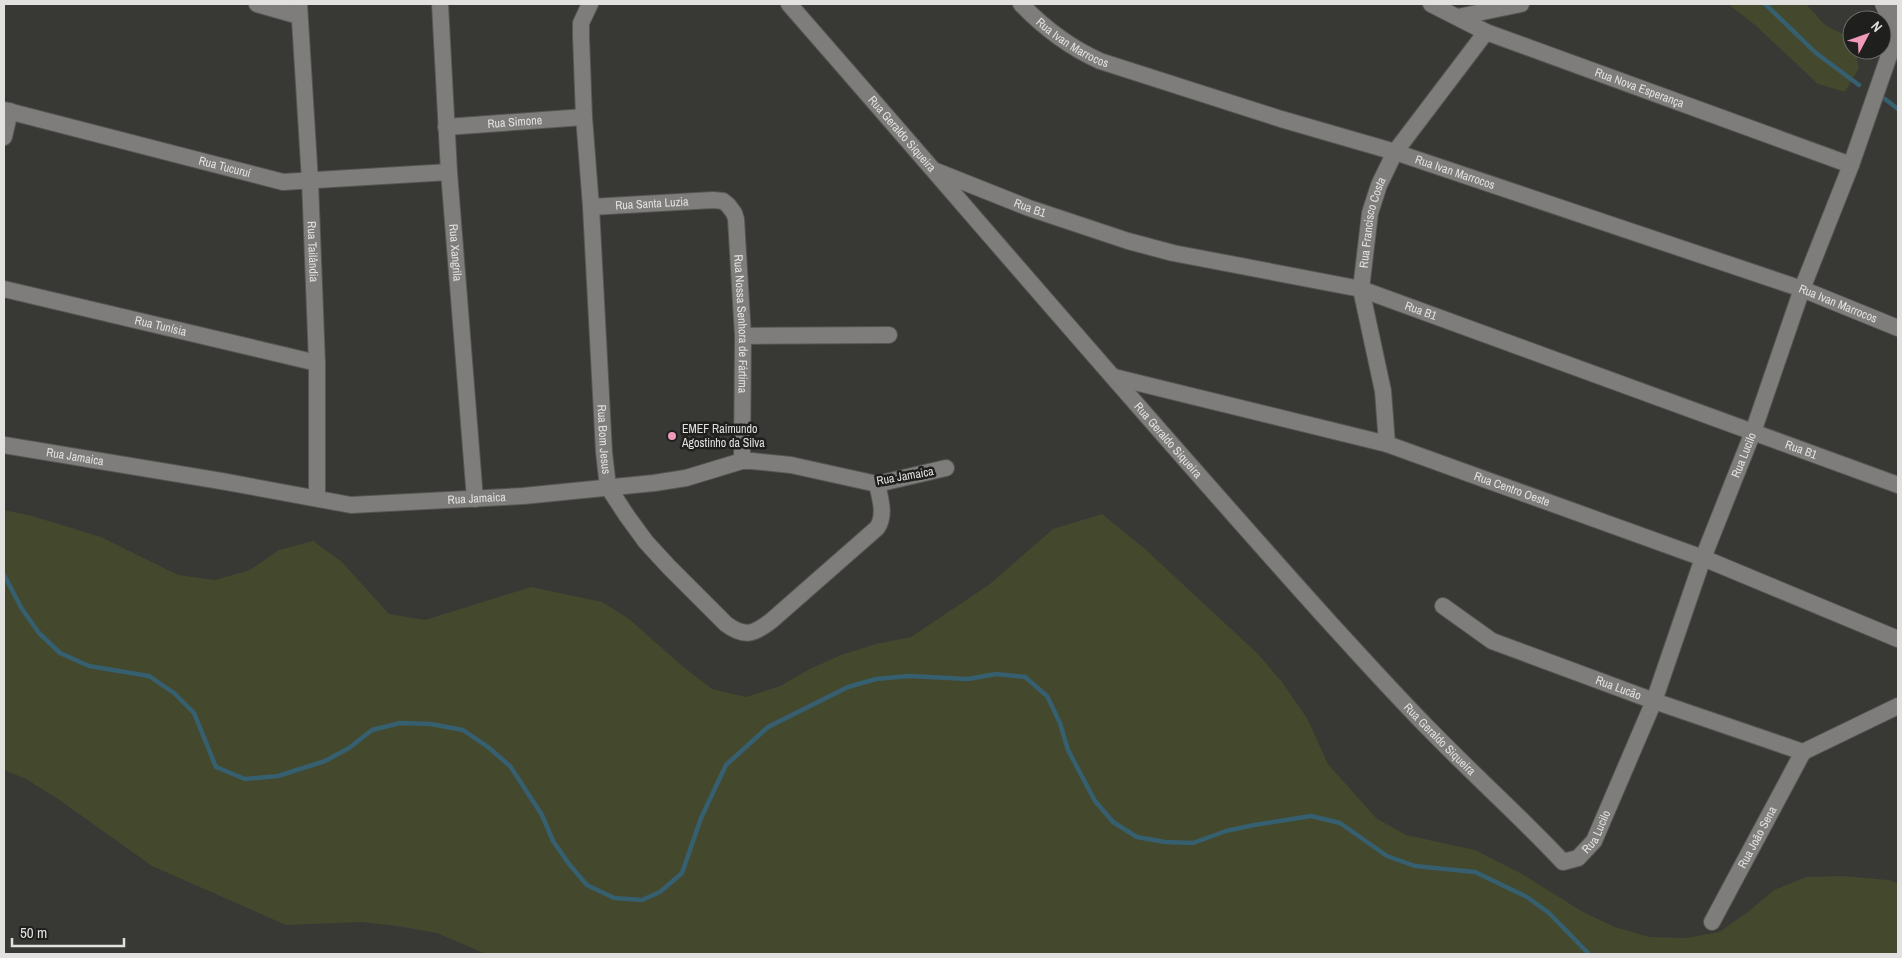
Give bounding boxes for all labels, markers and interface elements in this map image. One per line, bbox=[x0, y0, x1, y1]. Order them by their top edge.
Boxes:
north arrow bbox=[1842, 10, 1892, 60]
street label: Rua Ivan Marrocos bbox=[1033, 14, 1111, 71]
text: N bbox=[1867, 17, 1886, 36]
street label: Rua Nova Esperança bbox=[1593, 64, 1687, 112]
street label: Rua Geraldo Siqueira bbox=[864, 92, 940, 176]
street label: Rua Simone bbox=[487, 112, 543, 132]
street label: Rua Ivan Marrocos bbox=[1413, 151, 1497, 193]
street label: Rua Tucuruí bbox=[197, 153, 253, 181]
street label: Rua Francisco Costa bbox=[1356, 174, 1390, 269]
street label: Rua Santa Luzia bbox=[615, 193, 690, 214]
street label: Rua B1 bbox=[1012, 195, 1048, 221]
street label: Rua Tailândia bbox=[304, 221, 322, 283]
street label: Rua Xangrila bbox=[445, 223, 466, 282]
street label: Rua Nossa Senhora de Fártima bbox=[730, 254, 751, 394]
street label: Rua Ivan Marrocos bbox=[1796, 281, 1880, 327]
street label: Rua B1 bbox=[1403, 298, 1439, 324]
street label: Rua Tunísia bbox=[133, 312, 189, 340]
street label: Rua Geraldo Siqueira bbox=[1130, 399, 1206, 482]
street label: Rua Bom Jesus bbox=[593, 404, 614, 475]
place label: EMEF Raimundo Agostinho da Silva bbox=[681, 421, 765, 451]
marker: EMEF Raimundo Agostinho da Silva bbox=[666, 430, 678, 442]
street label: Rua Lucilo bbox=[1728, 430, 1760, 480]
street label: Rua B1 bbox=[1783, 437, 1820, 463]
street label: Rua Jamaica bbox=[45, 444, 105, 470]
street label: Rua Jamaica bbox=[875, 463, 935, 489]
street label: Rua Centro Oeste bbox=[1472, 468, 1552, 510]
street label: Rua Jamaica bbox=[447, 489, 507, 508]
street label: Rua Lucão bbox=[1593, 672, 1644, 704]
street label: Rua Geraldo Siqueira bbox=[1400, 700, 1480, 779]
street label: Rua João Sena bbox=[1734, 803, 1781, 871]
street label: Rua Lucilo bbox=[1578, 808, 1614, 857]
scale bar bbox=[12, 916, 125, 948]
text: 50 m bbox=[20, 922, 47, 943]

